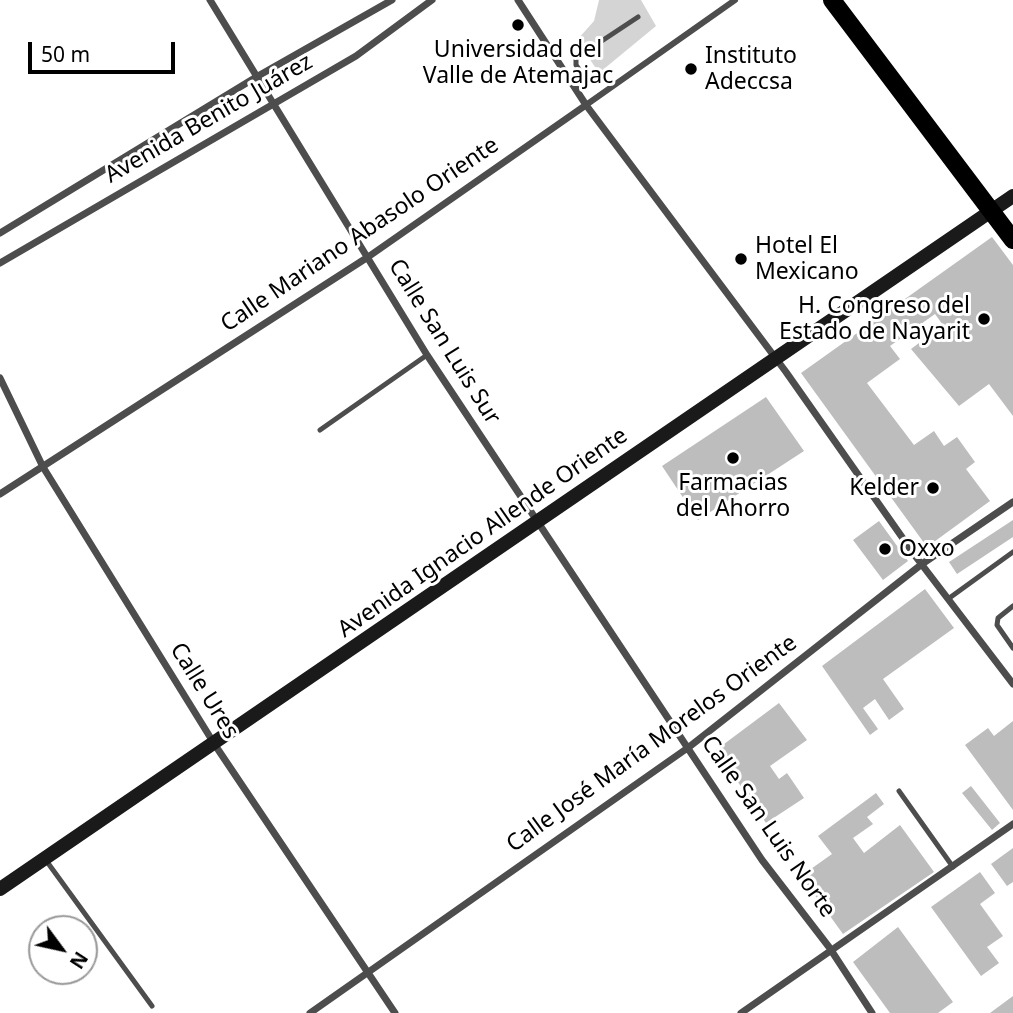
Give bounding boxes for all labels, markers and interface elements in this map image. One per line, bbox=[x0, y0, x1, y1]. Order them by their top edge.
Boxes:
marker: Universidad del Valle de Atemajac bbox=[510, 17, 526, 33]
scale bar bbox=[32, 28, 178, 72]
place label: Universidad del Valle de Atemajac bbox=[423, 36, 613, 90]
text: 50 m bbox=[41, 40, 90, 68]
place label: Instituto Adeccsa bbox=[705, 42, 797, 96]
street label: Avenida Benito Juárez bbox=[100, 48, 318, 190]
marker: Instituto Adeccsa bbox=[683, 61, 699, 77]
street label: Calle Mariano Abasolo Oriente bbox=[216, 132, 504, 338]
place label: Hotel El Mexicano bbox=[755, 232, 859, 286]
marker: Hotel El Mexicano bbox=[733, 251, 749, 267]
street label: Calle San Luis Sur bbox=[382, 254, 506, 430]
place label: H. Congreso del Estado de Nayarit bbox=[779, 292, 970, 346]
marker: H. Congreso del Estado de Nayarit bbox=[976, 311, 992, 327]
street label: Avenida Ignacio Allende Oriente bbox=[333, 422, 633, 644]
marker: Farmacias del Ahorro bbox=[725, 450, 741, 466]
place label: Farmacias del Ahorro bbox=[676, 469, 790, 523]
place label: Kelder bbox=[849, 474, 919, 502]
marker: Kelder bbox=[925, 480, 941, 496]
place label: Oxxo bbox=[899, 535, 955, 563]
marker: Oxxo bbox=[877, 541, 893, 557]
street label: Calle José María Morelos Oriente bbox=[502, 629, 802, 859]
street label: Calle Ures bbox=[164, 638, 244, 744]
street label: Calle San Luis Norte bbox=[695, 731, 841, 923]
north arrow bbox=[28, 915, 98, 985]
text: N bbox=[64, 947, 94, 974]

